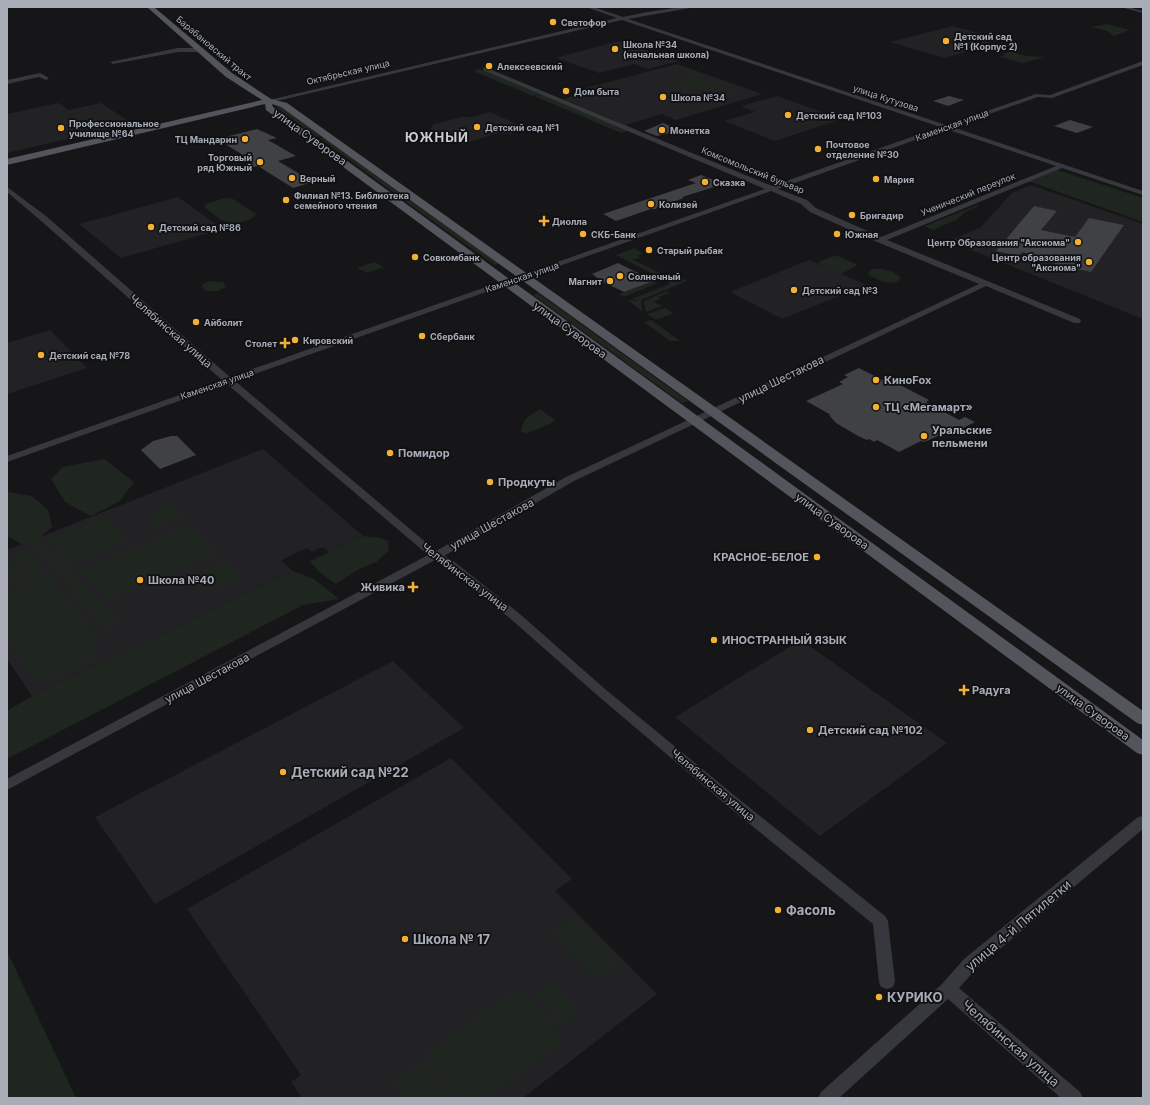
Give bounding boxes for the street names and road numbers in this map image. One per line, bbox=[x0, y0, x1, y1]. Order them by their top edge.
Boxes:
street label: Барабановский тракт bbox=[174, 13, 255, 83]
street label: Октябрьская улица bbox=[305, 57, 391, 87]
street label: улица Кутузова bbox=[852, 82, 920, 114]
street label: улица Суворова bbox=[271, 106, 349, 168]
street label: Каменская улица bbox=[914, 107, 990, 143]
street label: Комсомольский бульвар bbox=[700, 144, 807, 196]
street label: Ученический переулок bbox=[919, 170, 1017, 218]
street label: Каменская улица bbox=[484, 259, 560, 295]
street label: Челябинская улица bbox=[127, 291, 215, 371]
street label: улица Суворова bbox=[531, 299, 609, 361]
street label: улица Шестакова bbox=[736, 352, 826, 406]
street label: Каменская улица bbox=[179, 366, 255, 402]
street label: улица Суворова bbox=[793, 490, 871, 552]
street label: улица Шестакова bbox=[448, 495, 536, 553]
street label: Челябинская улица bbox=[419, 540, 511, 614]
street label: улица Шестакова bbox=[162, 650, 252, 706]
street label: улица Суворова bbox=[1054, 681, 1132, 743]
street label: Челябинская улица bbox=[668, 746, 758, 824]
street label: улица 4-й Пятилетки bbox=[962, 876, 1074, 974]
street label: Челябинская улица bbox=[959, 996, 1063, 1090]

